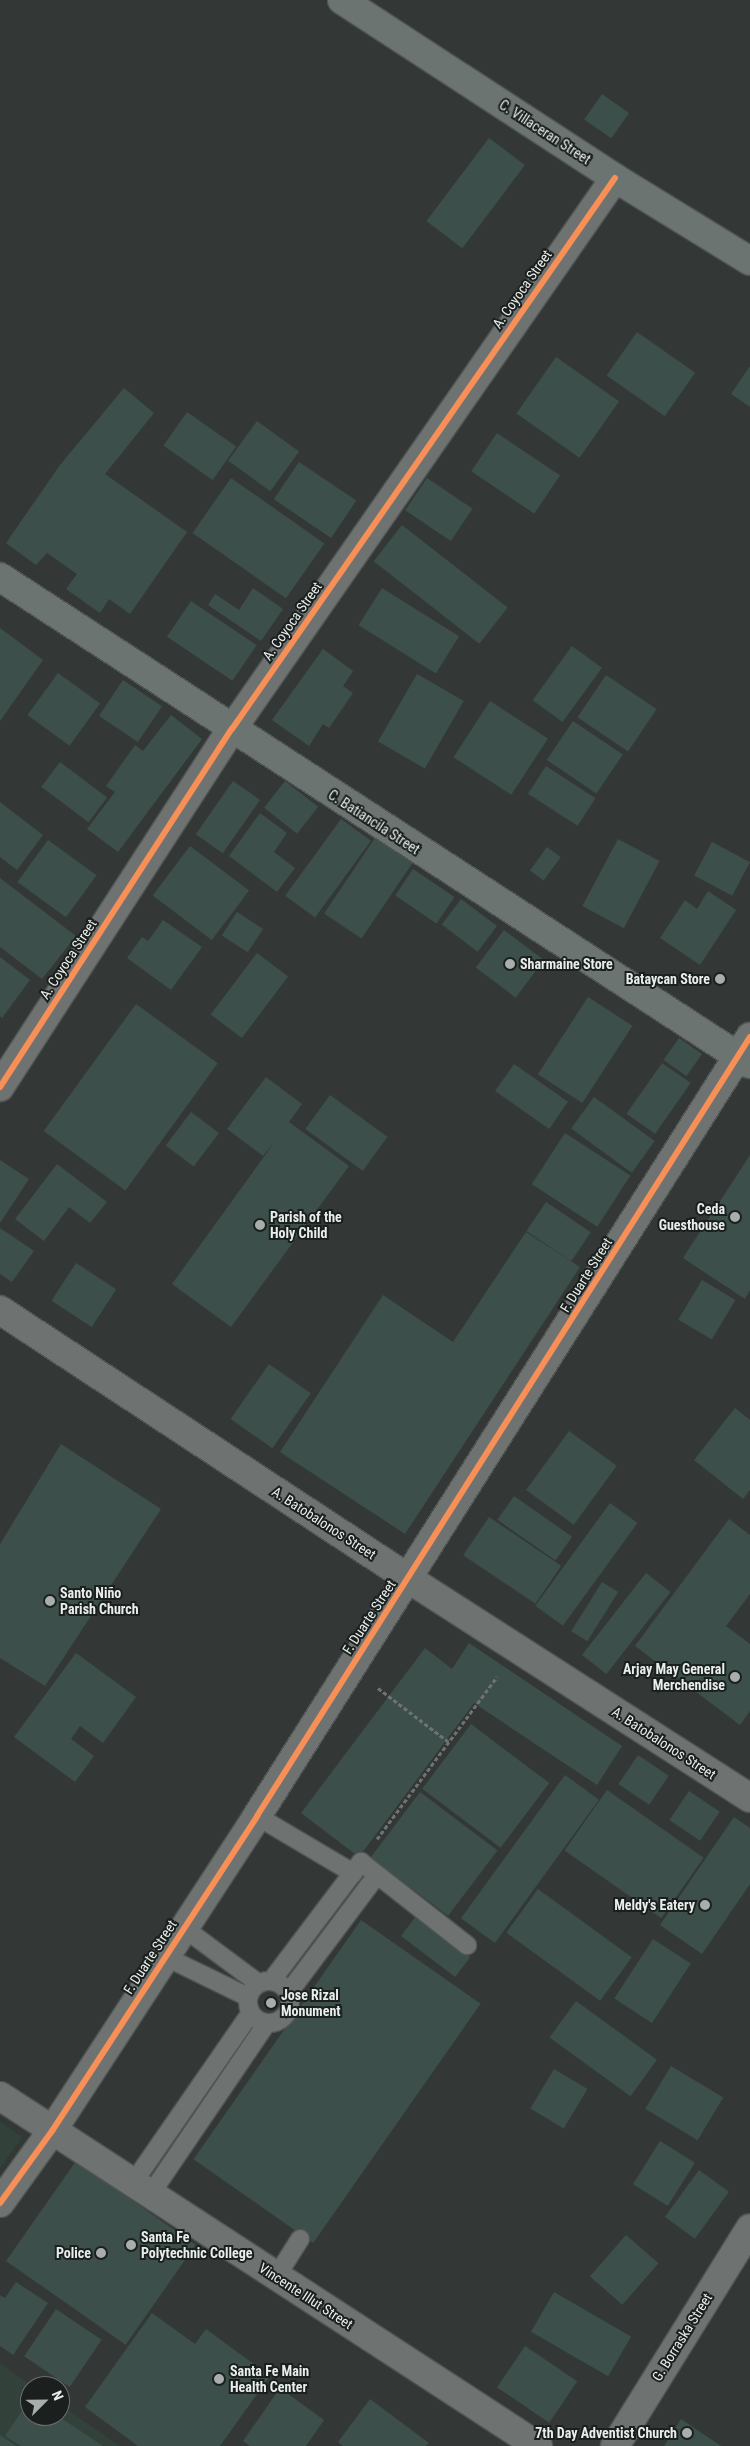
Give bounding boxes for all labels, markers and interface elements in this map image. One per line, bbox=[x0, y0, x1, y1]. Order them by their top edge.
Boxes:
street label: C. Villaceran Street bbox=[496, 96, 594, 168]
street label: A. Coyoca Street bbox=[489, 247, 555, 331]
street label: A. Coyoca Street bbox=[259, 579, 325, 663]
street label: C. Batiancila Street bbox=[325, 786, 423, 858]
street label: A. Coyoca Street bbox=[36, 916, 100, 1002]
place label: Sharmaine Store bbox=[520, 956, 613, 972]
marker: Sharmaine Store bbox=[504, 958, 516, 970]
place label: Bataycan Store bbox=[626, 971, 710, 987]
marker: Bataycan Store bbox=[714, 973, 726, 985]
place label: Ceda Guesthouse bbox=[659, 1201, 725, 1234]
place label: Parish of the Holy Child bbox=[270, 1209, 342, 1242]
marker: Ceda Guesthouse bbox=[729, 1211, 741, 1223]
marker: Parish of the Holy Child bbox=[254, 1219, 266, 1231]
street label: F. Duarte Street bbox=[556, 1235, 616, 1315]
street label: A. Batobalonos Street bbox=[269, 1483, 379, 1563]
street label: F. Duarte Street bbox=[339, 1577, 399, 1657]
place label: Santo Niño Parish Church bbox=[60, 1585, 139, 1618]
marker: Santo Niño Parish Church bbox=[44, 1595, 56, 1607]
place label: Arjay May General Merchendise bbox=[623, 1661, 725, 1694]
marker: Arjay May General Merchendise bbox=[729, 1671, 741, 1683]
street label: A. Batobalonos Street bbox=[609, 1703, 719, 1783]
place label: Meldy's Eatery bbox=[614, 1897, 695, 1913]
marker: Meldy's Eatery bbox=[699, 1899, 711, 1911]
street label: F. Duarte Street bbox=[120, 1917, 180, 1997]
place label: Jose Rizal Monument bbox=[281, 1987, 341, 2020]
marker: Jose Rizal Monument bbox=[265, 1997, 277, 2009]
place label: Santa Fe Polytechnic College bbox=[141, 2229, 252, 2262]
marker: Santa Fe Polytechnic College bbox=[125, 2239, 137, 2251]
place label: Police bbox=[56, 2245, 91, 2261]
marker: Police bbox=[95, 2247, 107, 2259]
street label: Vincente Illut Street bbox=[256, 2259, 356, 2333]
street label: G. Borraska Street bbox=[648, 2290, 716, 2384]
place label: Santa Fe Main Health Center bbox=[230, 2363, 309, 2396]
marker: Santa Fe Main Health Center bbox=[212, 2372, 226, 2386]
north arrow bbox=[20, 2376, 70, 2426]
text: N bbox=[49, 2388, 67, 2403]
place label: 7th Day Adventist Church bbox=[535, 2425, 677, 2441]
marker: 7th Day Adventist Church bbox=[681, 2427, 693, 2439]

